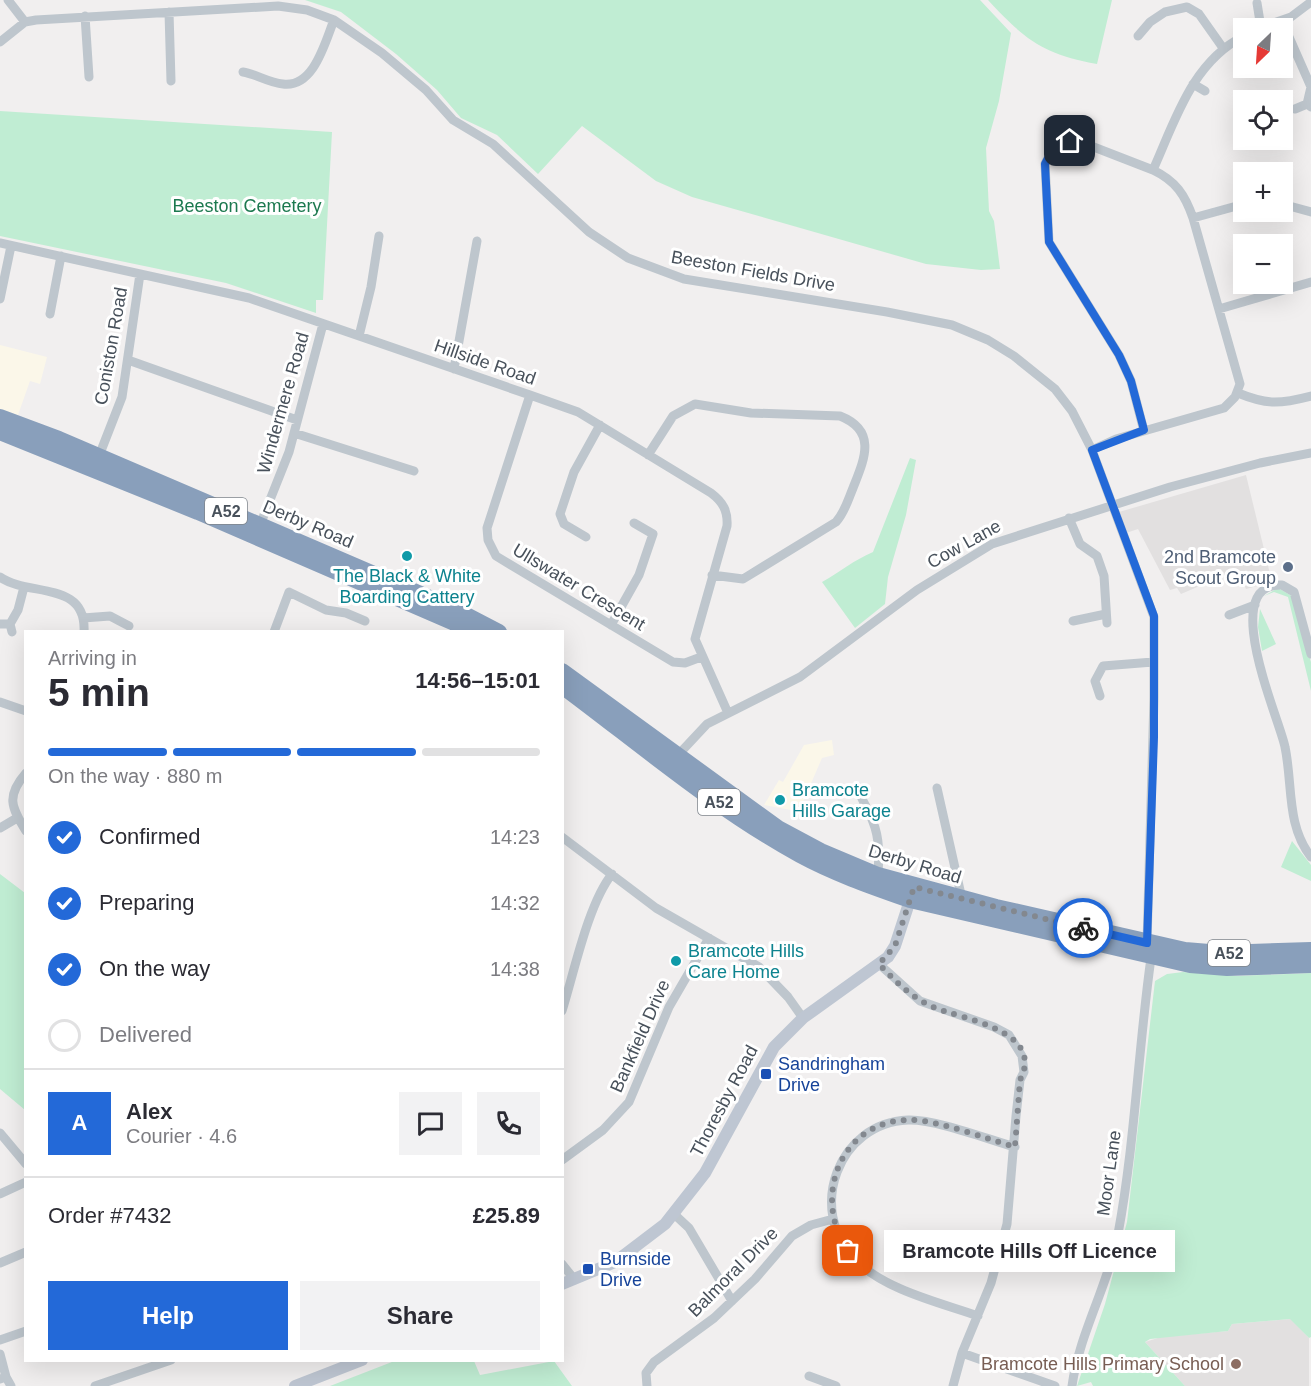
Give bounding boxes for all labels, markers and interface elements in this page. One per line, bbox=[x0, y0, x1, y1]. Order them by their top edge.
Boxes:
north arrow bbox=[1233, 18, 1293, 78]
map controls bbox=[1233, 18, 1293, 294]
button: locate bbox=[1233, 90, 1293, 150]
pin bbox=[1044, 115, 1095, 166]
icon: home bbox=[1053, 124, 1086, 157]
button: + bbox=[1233, 162, 1293, 222]
park label: Beeston Cemetery bbox=[172, 196, 322, 216]
button: − bbox=[1233, 234, 1293, 294]
street label: Beeston Fields Drive bbox=[669, 247, 837, 295]
street label: Coniston Road bbox=[91, 286, 131, 406]
street label: Windermere Road bbox=[253, 330, 313, 476]
street label: Hillside Road bbox=[432, 335, 538, 389]
street label: Derby Road bbox=[260, 496, 356, 552]
road number: A52 bbox=[205, 498, 247, 524]
street label: Cow Lane bbox=[924, 516, 1004, 572]
street label: Ullswater Crescent bbox=[509, 540, 649, 634]
place label: 2nd Bramcote Scout Group bbox=[1164, 547, 1276, 588]
marker: The Black & White Boarding Cattery bbox=[400, 549, 414, 563]
marker: 2nd Bramcote Scout Group bbox=[1281, 560, 1295, 574]
place label: The Black & White Boarding Cattery bbox=[333, 566, 481, 607]
text: Arriving in bbox=[48, 647, 137, 669]
text: 14:56–15:01 bbox=[415, 668, 540, 693]
text: 5 min bbox=[48, 671, 150, 714]
text: On the way · 880 m bbox=[48, 765, 223, 787]
place label: Bramcote Hills Garage bbox=[792, 780, 891, 821]
road number: A52 bbox=[698, 789, 740, 815]
marker: Bramcote Hills Garage bbox=[773, 793, 787, 807]
icon: check bbox=[48, 821, 81, 854]
text: Confirmed bbox=[99, 824, 200, 849]
text: 14:23 bbox=[490, 826, 540, 848]
street label: Derby Road bbox=[866, 840, 964, 888]
icon: check bbox=[48, 887, 81, 920]
text: Preparing bbox=[99, 890, 194, 915]
text: 14:32 bbox=[490, 892, 540, 914]
courier bbox=[1053, 898, 1113, 958]
icon: bike bbox=[1067, 912, 1100, 945]
road number: A52 bbox=[1208, 940, 1250, 966]
place label: Bramcote Hills Care Home bbox=[688, 941, 804, 982]
icon: check bbox=[48, 953, 81, 986]
marker: Bramcote Hills Care Home bbox=[669, 954, 683, 968]
text: On the way bbox=[99, 956, 210, 981]
text: 14:38 bbox=[490, 958, 540, 980]
street label: Bankfield Drive bbox=[606, 977, 674, 1095]
text: Delivered bbox=[99, 1022, 192, 1047]
street label: Thoresby Road bbox=[686, 1042, 762, 1160]
place label: Sandringham Drive bbox=[778, 1054, 885, 1095]
marker: Sandringham Drive bbox=[759, 1067, 773, 1081]
button: chat bbox=[399, 1092, 462, 1155]
button: phone bbox=[477, 1092, 540, 1155]
text: Alex bbox=[126, 1099, 172, 1124]
text: A bbox=[72, 1110, 87, 1135]
text: Courier · 4.6 bbox=[126, 1125, 237, 1147]
street label: Moor Lane bbox=[1093, 1129, 1125, 1217]
text: Order #7432 bbox=[48, 1203, 172, 1228]
text: £25.89 bbox=[473, 1203, 540, 1228]
street label: Balmoral Drive bbox=[684, 1223, 782, 1321]
pin bbox=[822, 1225, 873, 1276]
callout: Bramcote Hills Off Licence bbox=[884, 1230, 1175, 1272]
icon: bag bbox=[831, 1234, 864, 1267]
text: Bramcote Hills Off Licence bbox=[902, 1240, 1157, 1262]
place label: Burnside Drive bbox=[600, 1249, 671, 1290]
marker: Burnside Drive bbox=[581, 1262, 595, 1276]
button: Help bbox=[48, 1281, 288, 1350]
button: Share bbox=[300, 1281, 540, 1350]
place label: Bramcote Hills Primary School bbox=[981, 1354, 1224, 1374]
marker: Bramcote Hills Primary School bbox=[1229, 1357, 1243, 1371]

